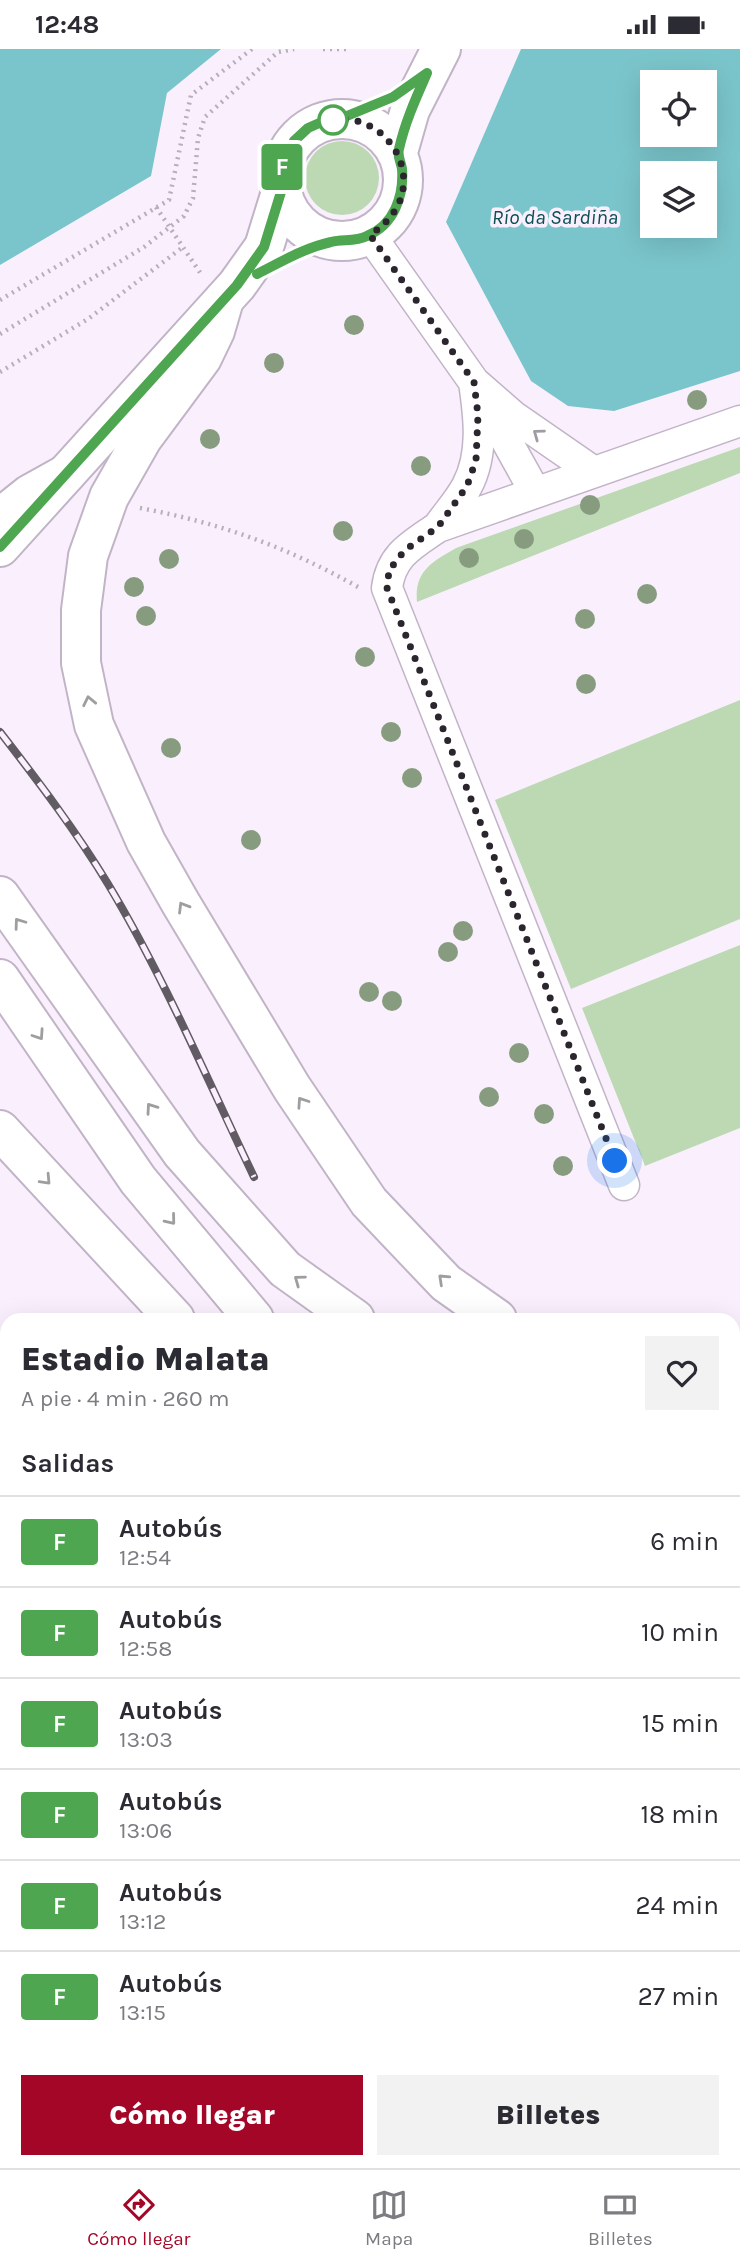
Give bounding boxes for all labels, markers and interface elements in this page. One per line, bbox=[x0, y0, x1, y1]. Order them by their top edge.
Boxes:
text: 12:48 bbox=[35, 9, 99, 40]
map controls bbox=[640, 70, 717, 238]
button: locate bbox=[640, 70, 717, 147]
unlabelled marker bbox=[318, 105, 348, 135]
line badge: F bbox=[259, 144, 305, 190]
text: F bbox=[275, 153, 289, 181]
button: layers bbox=[640, 161, 717, 238]
water label: Río da Sardiña bbox=[492, 205, 618, 229]
one-way arrow bbox=[533, 429, 545, 442]
one-way arrow bbox=[83, 695, 97, 707]
one-way arrow bbox=[178, 902, 191, 915]
one-way arrow bbox=[15, 918, 27, 931]
one-way arrow bbox=[31, 1028, 44, 1041]
one-way arrow bbox=[297, 1096, 310, 1109]
one-way arrow bbox=[147, 1103, 159, 1116]
your location bbox=[597, 1143, 632, 1178]
one-way arrow bbox=[38, 1172, 51, 1185]
one-way arrow bbox=[163, 1212, 175, 1225]
one-way arrow bbox=[438, 1274, 451, 1287]
one-way arrow bbox=[294, 1275, 307, 1288]
button: heart bbox=[645, 1336, 719, 1410]
text: Estadio Malata bbox=[21, 1340, 270, 1378]
text: A pie · 4 min · 260 m bbox=[21, 1385, 230, 1412]
text: Salidas bbox=[21, 1448, 114, 1479]
text: Autobús bbox=[119, 1513, 223, 1544]
text: 6 min bbox=[650, 1526, 719, 1557]
text: F bbox=[53, 1528, 66, 1556]
text: 12:54 bbox=[119, 1544, 171, 1571]
text: Autobús bbox=[119, 1604, 223, 1635]
text: 10 min bbox=[641, 1617, 719, 1648]
text: F bbox=[53, 1619, 66, 1647]
text: 12:58 bbox=[119, 1635, 172, 1662]
text: Autobús bbox=[119, 1695, 223, 1726]
text: 15 min bbox=[642, 1708, 719, 1739]
text: F bbox=[53, 1710, 66, 1738]
text: 13:03 bbox=[119, 1726, 173, 1753]
text: Autobús bbox=[119, 1786, 223, 1817]
text: 18 min bbox=[640, 1799, 719, 1830]
text: F bbox=[53, 1801, 66, 1829]
text: 13:06 bbox=[119, 1817, 172, 1844]
text: Autobús bbox=[119, 1877, 223, 1908]
text: 24 min bbox=[635, 1890, 719, 1921]
text: F bbox=[53, 1892, 66, 1920]
text: 13:12 bbox=[119, 1908, 166, 1935]
text: Autobús bbox=[119, 1968, 223, 1999]
text: 27 min bbox=[638, 1981, 719, 2012]
text: F bbox=[53, 1983, 66, 2011]
text: 13:15 bbox=[119, 1999, 166, 2026]
button: Cómo llegar bbox=[21, 2075, 363, 2155]
button: Billetes bbox=[377, 2075, 719, 2155]
tab: Cómo llegar bbox=[87, 2186, 190, 2250]
tab: Mapa bbox=[365, 2186, 413, 2250]
tab: Billetes bbox=[588, 2186, 653, 2250]

